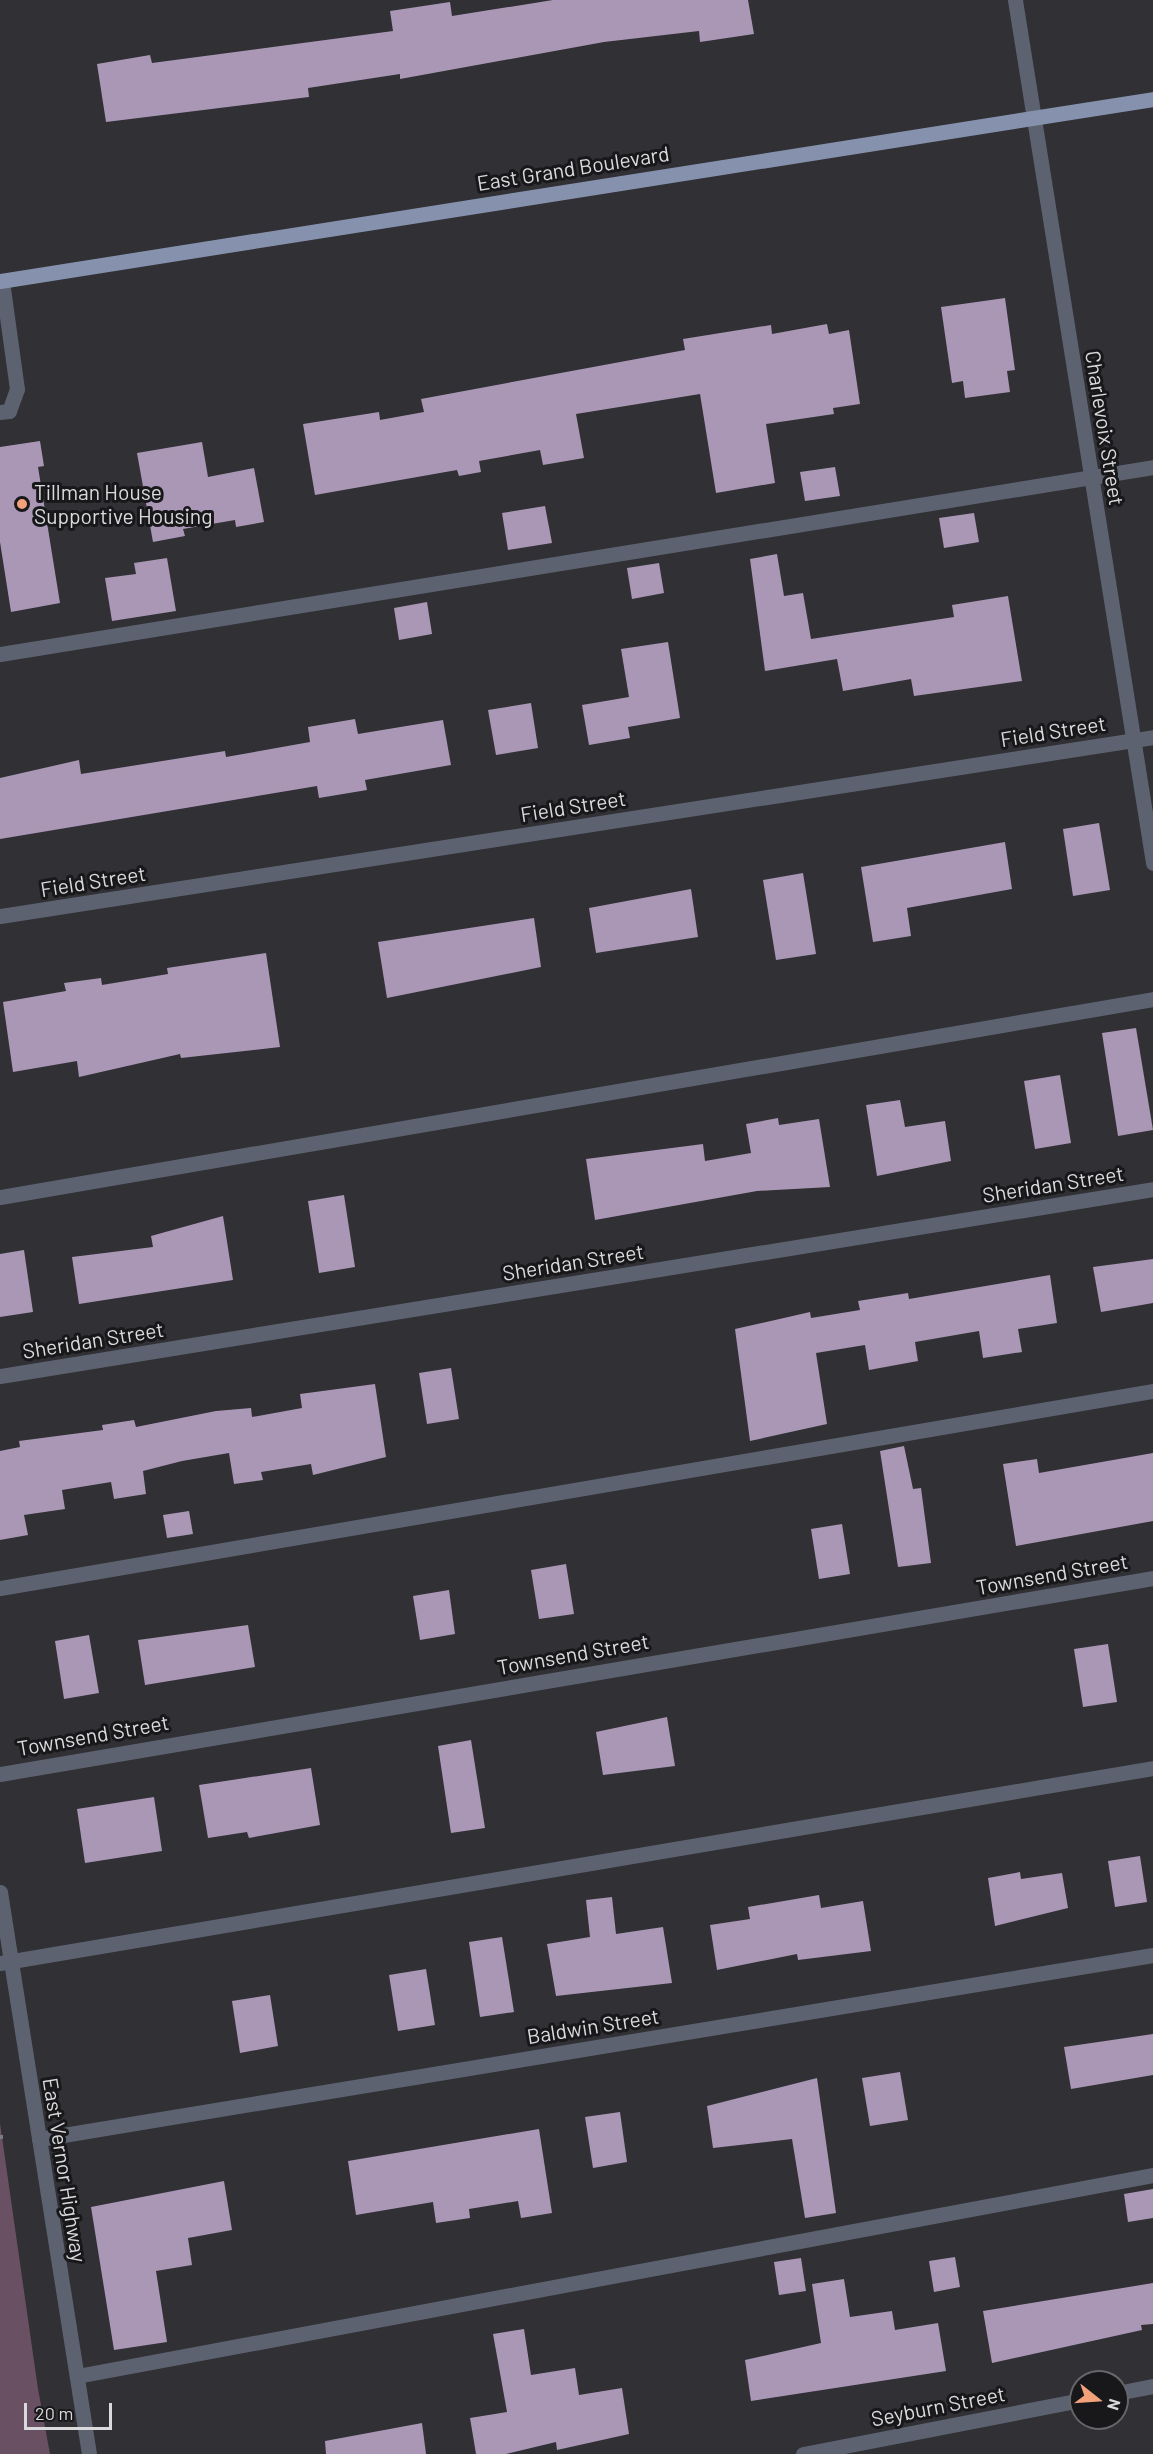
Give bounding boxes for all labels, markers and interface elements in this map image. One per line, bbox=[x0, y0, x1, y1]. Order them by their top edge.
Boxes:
street label: East Grand Boulevard bbox=[475, 140, 671, 196]
street label: Charlevoix Street bbox=[1080, 349, 1130, 507]
place label: Tillman House Supportive Housing bbox=[34, 479, 212, 529]
marker: Tillman House Supportive Housing bbox=[15, 497, 29, 511]
street label: Field Street bbox=[999, 710, 1107, 752]
street label: Field Street bbox=[519, 785, 627, 827]
street label: Field Street bbox=[39, 860, 147, 902]
street label: Sheridan Street bbox=[981, 1160, 1125, 1208]
street label: Sheridan Street bbox=[501, 1238, 645, 1286]
street label: Sheridan Street bbox=[21, 1316, 165, 1364]
street label: Townsend Street bbox=[974, 1548, 1130, 1600]
street label: Townsend Street bbox=[495, 1628, 651, 1680]
street label: Townsend Street bbox=[15, 1709, 171, 1761]
street label: Baldwin Street bbox=[525, 2003, 661, 2049]
street label: East Vernor Highway bbox=[38, 2076, 92, 2264]
north arrow bbox=[1069, 2370, 1129, 2430]
street label: Seyburn Street bbox=[869, 2381, 1007, 2431]
scale bar bbox=[27, 2391, 116, 2429]
text: N bbox=[1104, 2397, 1125, 2413]
text: 20 m bbox=[35, 2402, 73, 2424]

